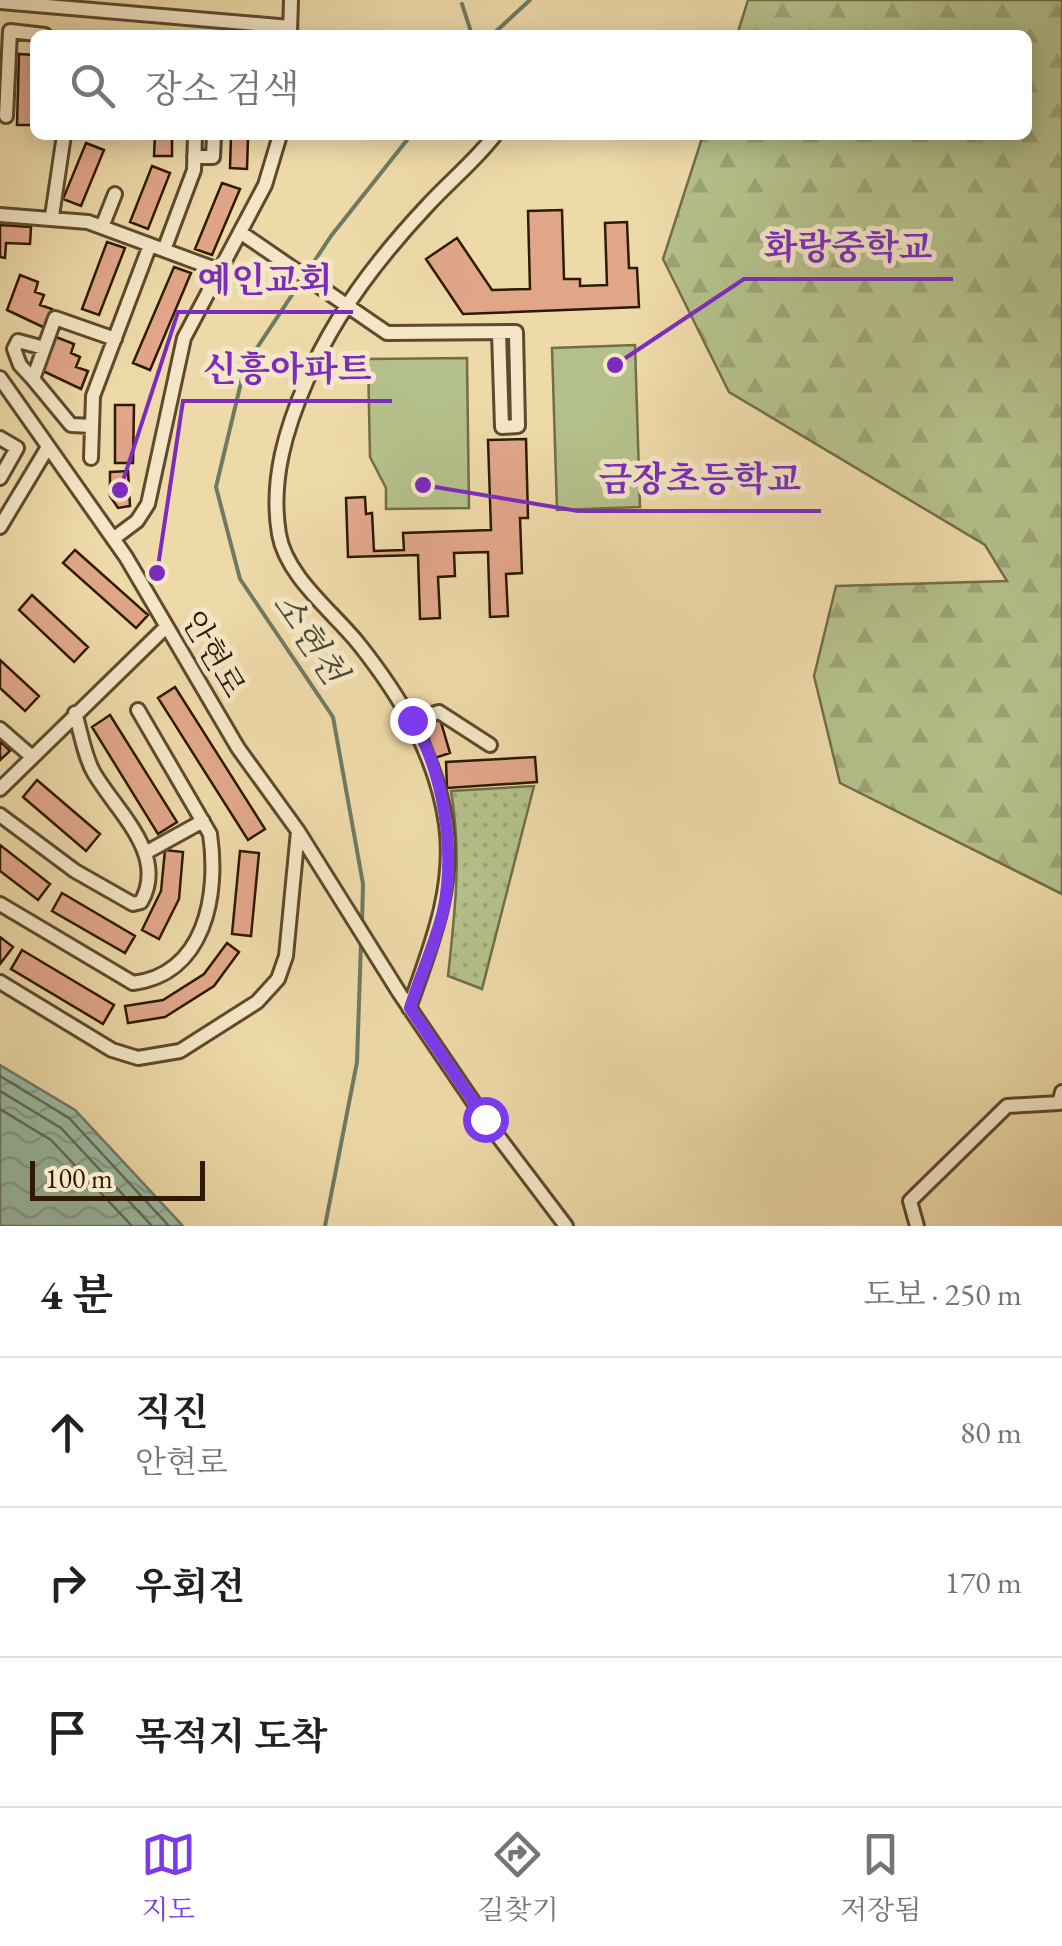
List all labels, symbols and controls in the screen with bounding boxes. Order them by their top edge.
search box [30,30,1032,140]
icon: search [65,58,120,113]
text: 장소 검색 [145,64,299,113]
callout: 화랑중학교 [744,214,953,279]
text: 화랑중학교 [763,224,933,269]
callout: 예인교회 [178,247,353,312]
text: 예인교회 [197,257,333,302]
callout: 신흥아파트 [183,336,392,401]
text: 신흥아파트 [202,346,372,391]
callout: 금장초등학교 [578,446,821,511]
text: 금장초등학교 [599,456,802,501]
water label: 소현천 [263,583,359,694]
street label: 안현로 [173,603,255,705]
route end [390,698,436,744]
route start [463,1097,509,1143]
scale bar [30,1156,205,1200]
text: 100 m [45,1160,113,1196]
text: 4 분 [40,1267,113,1322]
text: 도보 · 250 m [864,1273,1022,1315]
text: 직진 [135,1387,208,1436]
icon: ahead [40,1405,95,1460]
text: 80 m [960,1411,1022,1453]
text: 안현로 [135,1441,228,1483]
icon: right [40,1555,95,1610]
text: 우회전 [135,1561,245,1610]
text: 170 m [945,1561,1022,1603]
icon: arrive [40,1705,95,1760]
text: 목적지 도착 [135,1711,328,1760]
tab: 지도 [141,1827,196,1927]
tab: 길찾기 [477,1827,559,1927]
tab: 저장됨 [840,1827,921,1927]

